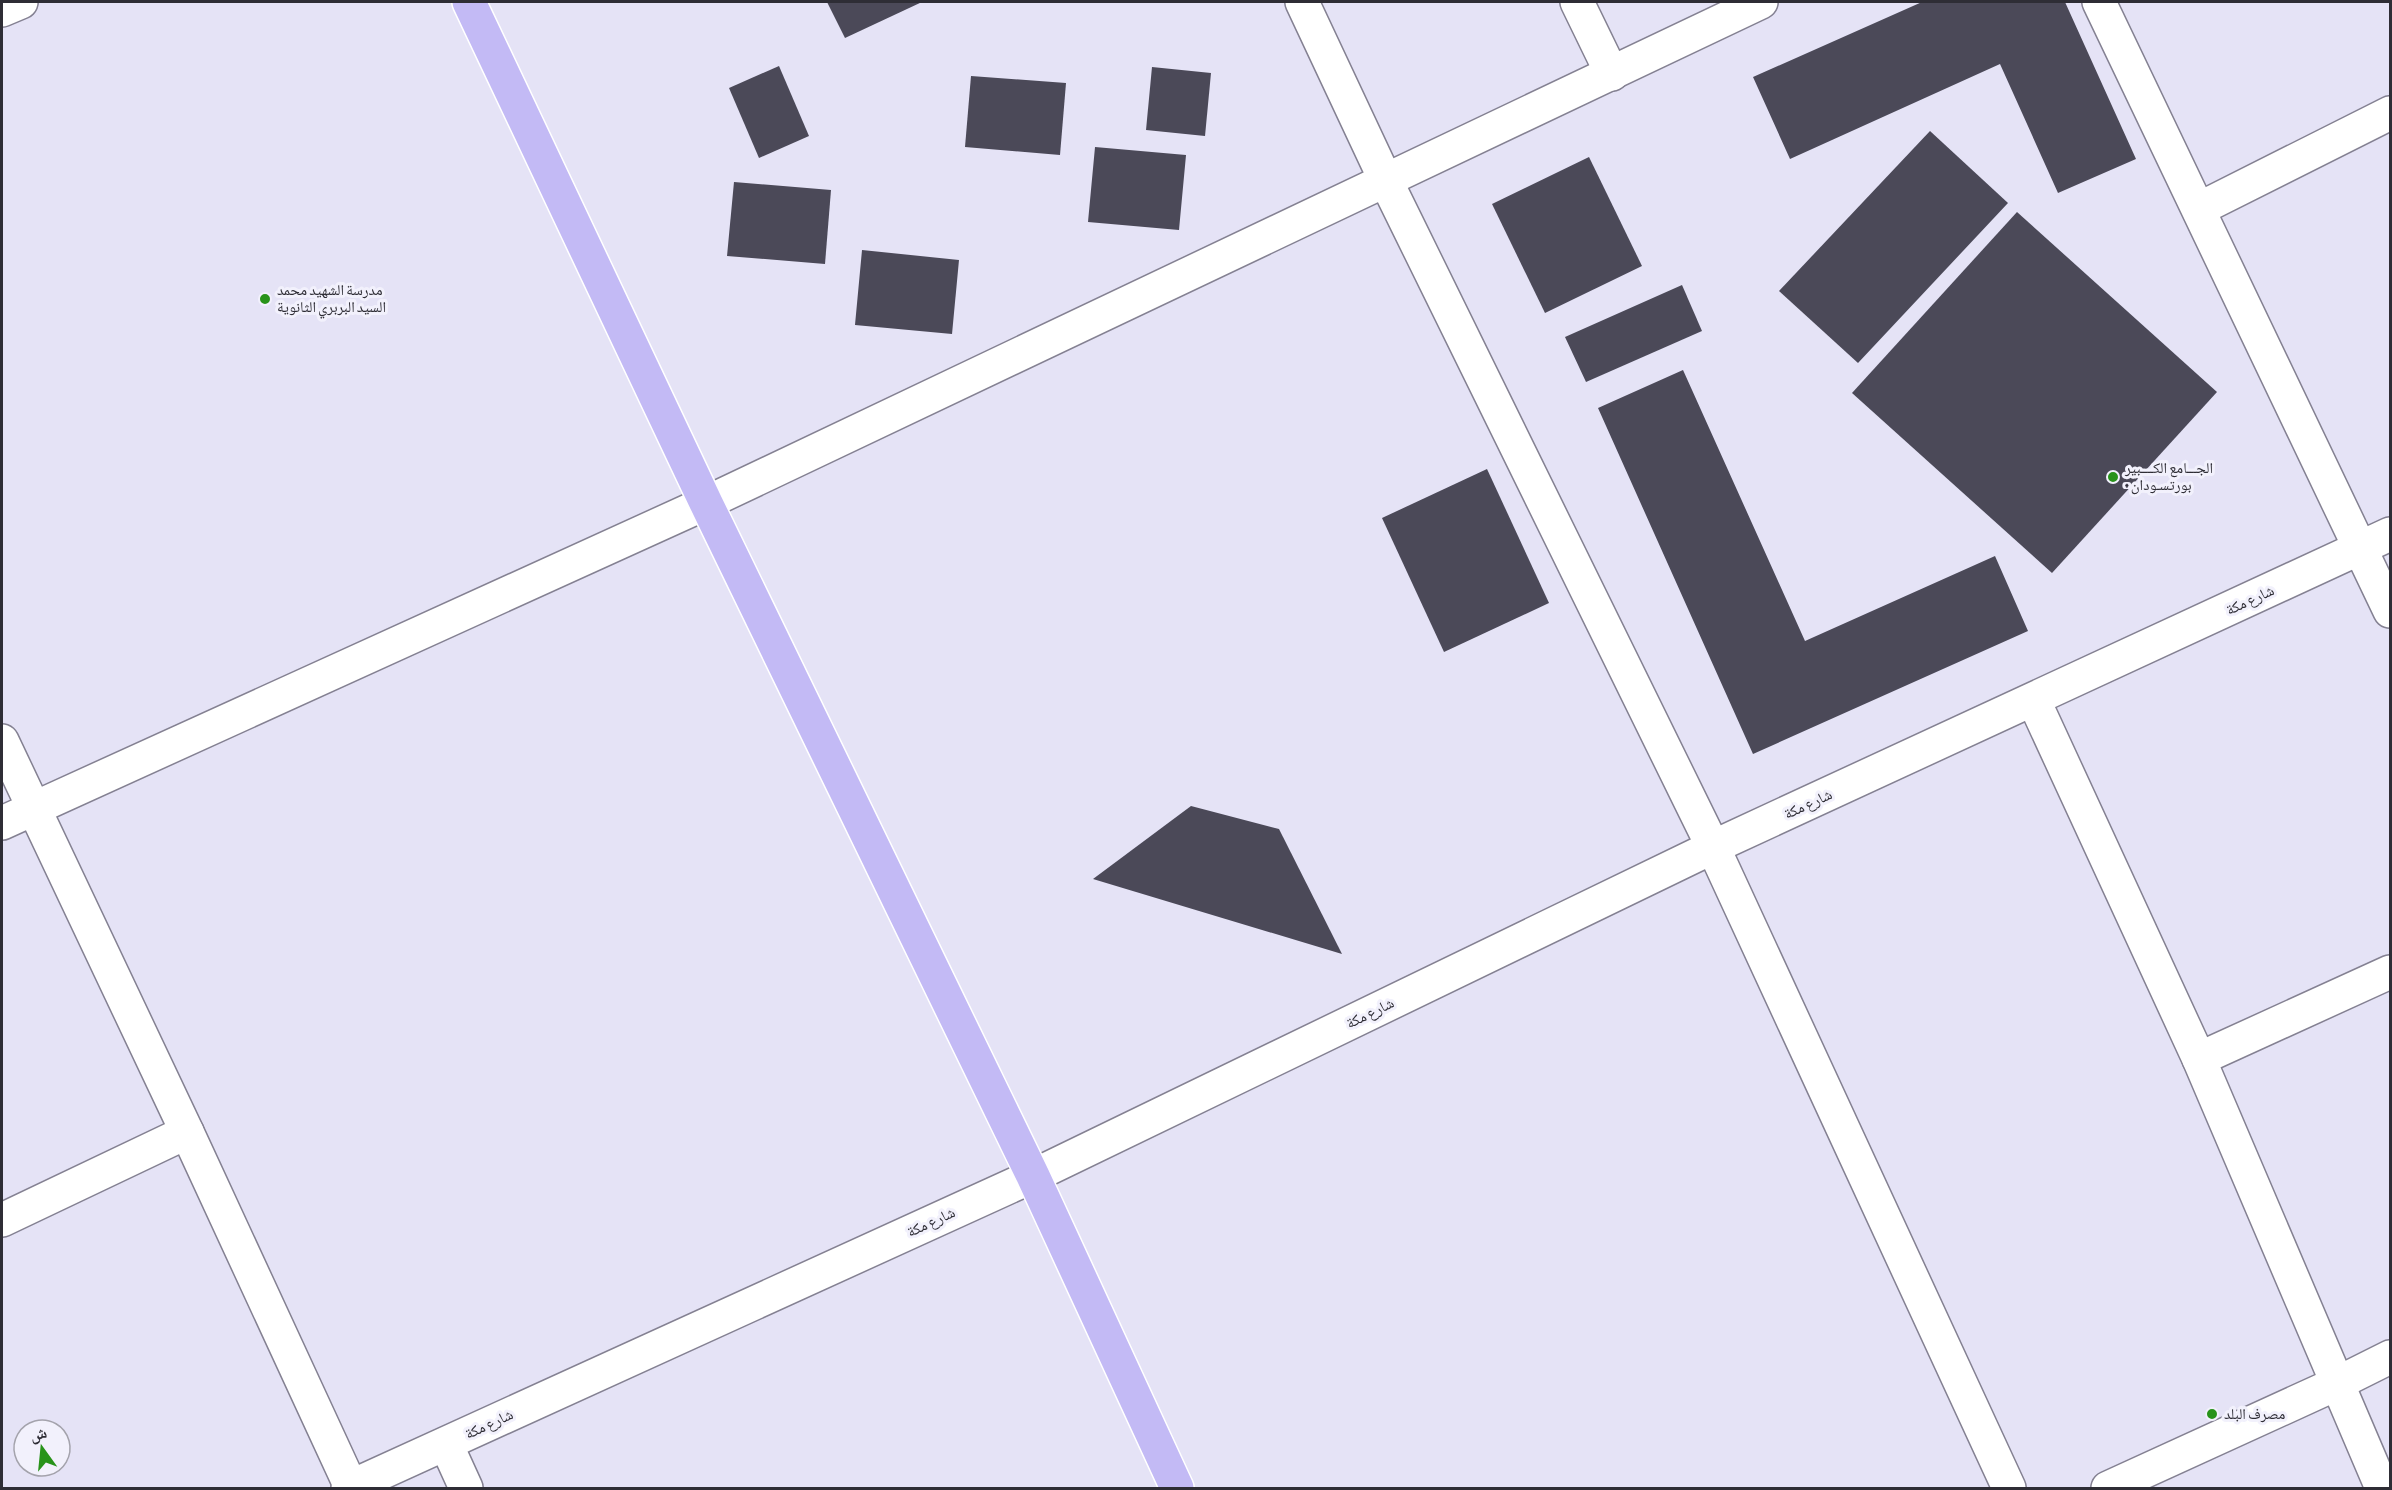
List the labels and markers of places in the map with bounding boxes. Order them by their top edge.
place label: مدرسة الشهيد محمد السيد البربري الثانوية [277,281,386,319]
marker: مدرسة الشهيد محمد السيد البربري الثانوية [258,292,272,306]
place label: الجـــامع الكــــبير - بورتسـودان [2124,459,2213,495]
marker: الجـــامع الكــــبير - بورتسـودان [2106,470,2120,484]
place label: مصرف البلد [2224,1405,2285,1423]
marker: مصرف البلد [2205,1407,2219,1421]

